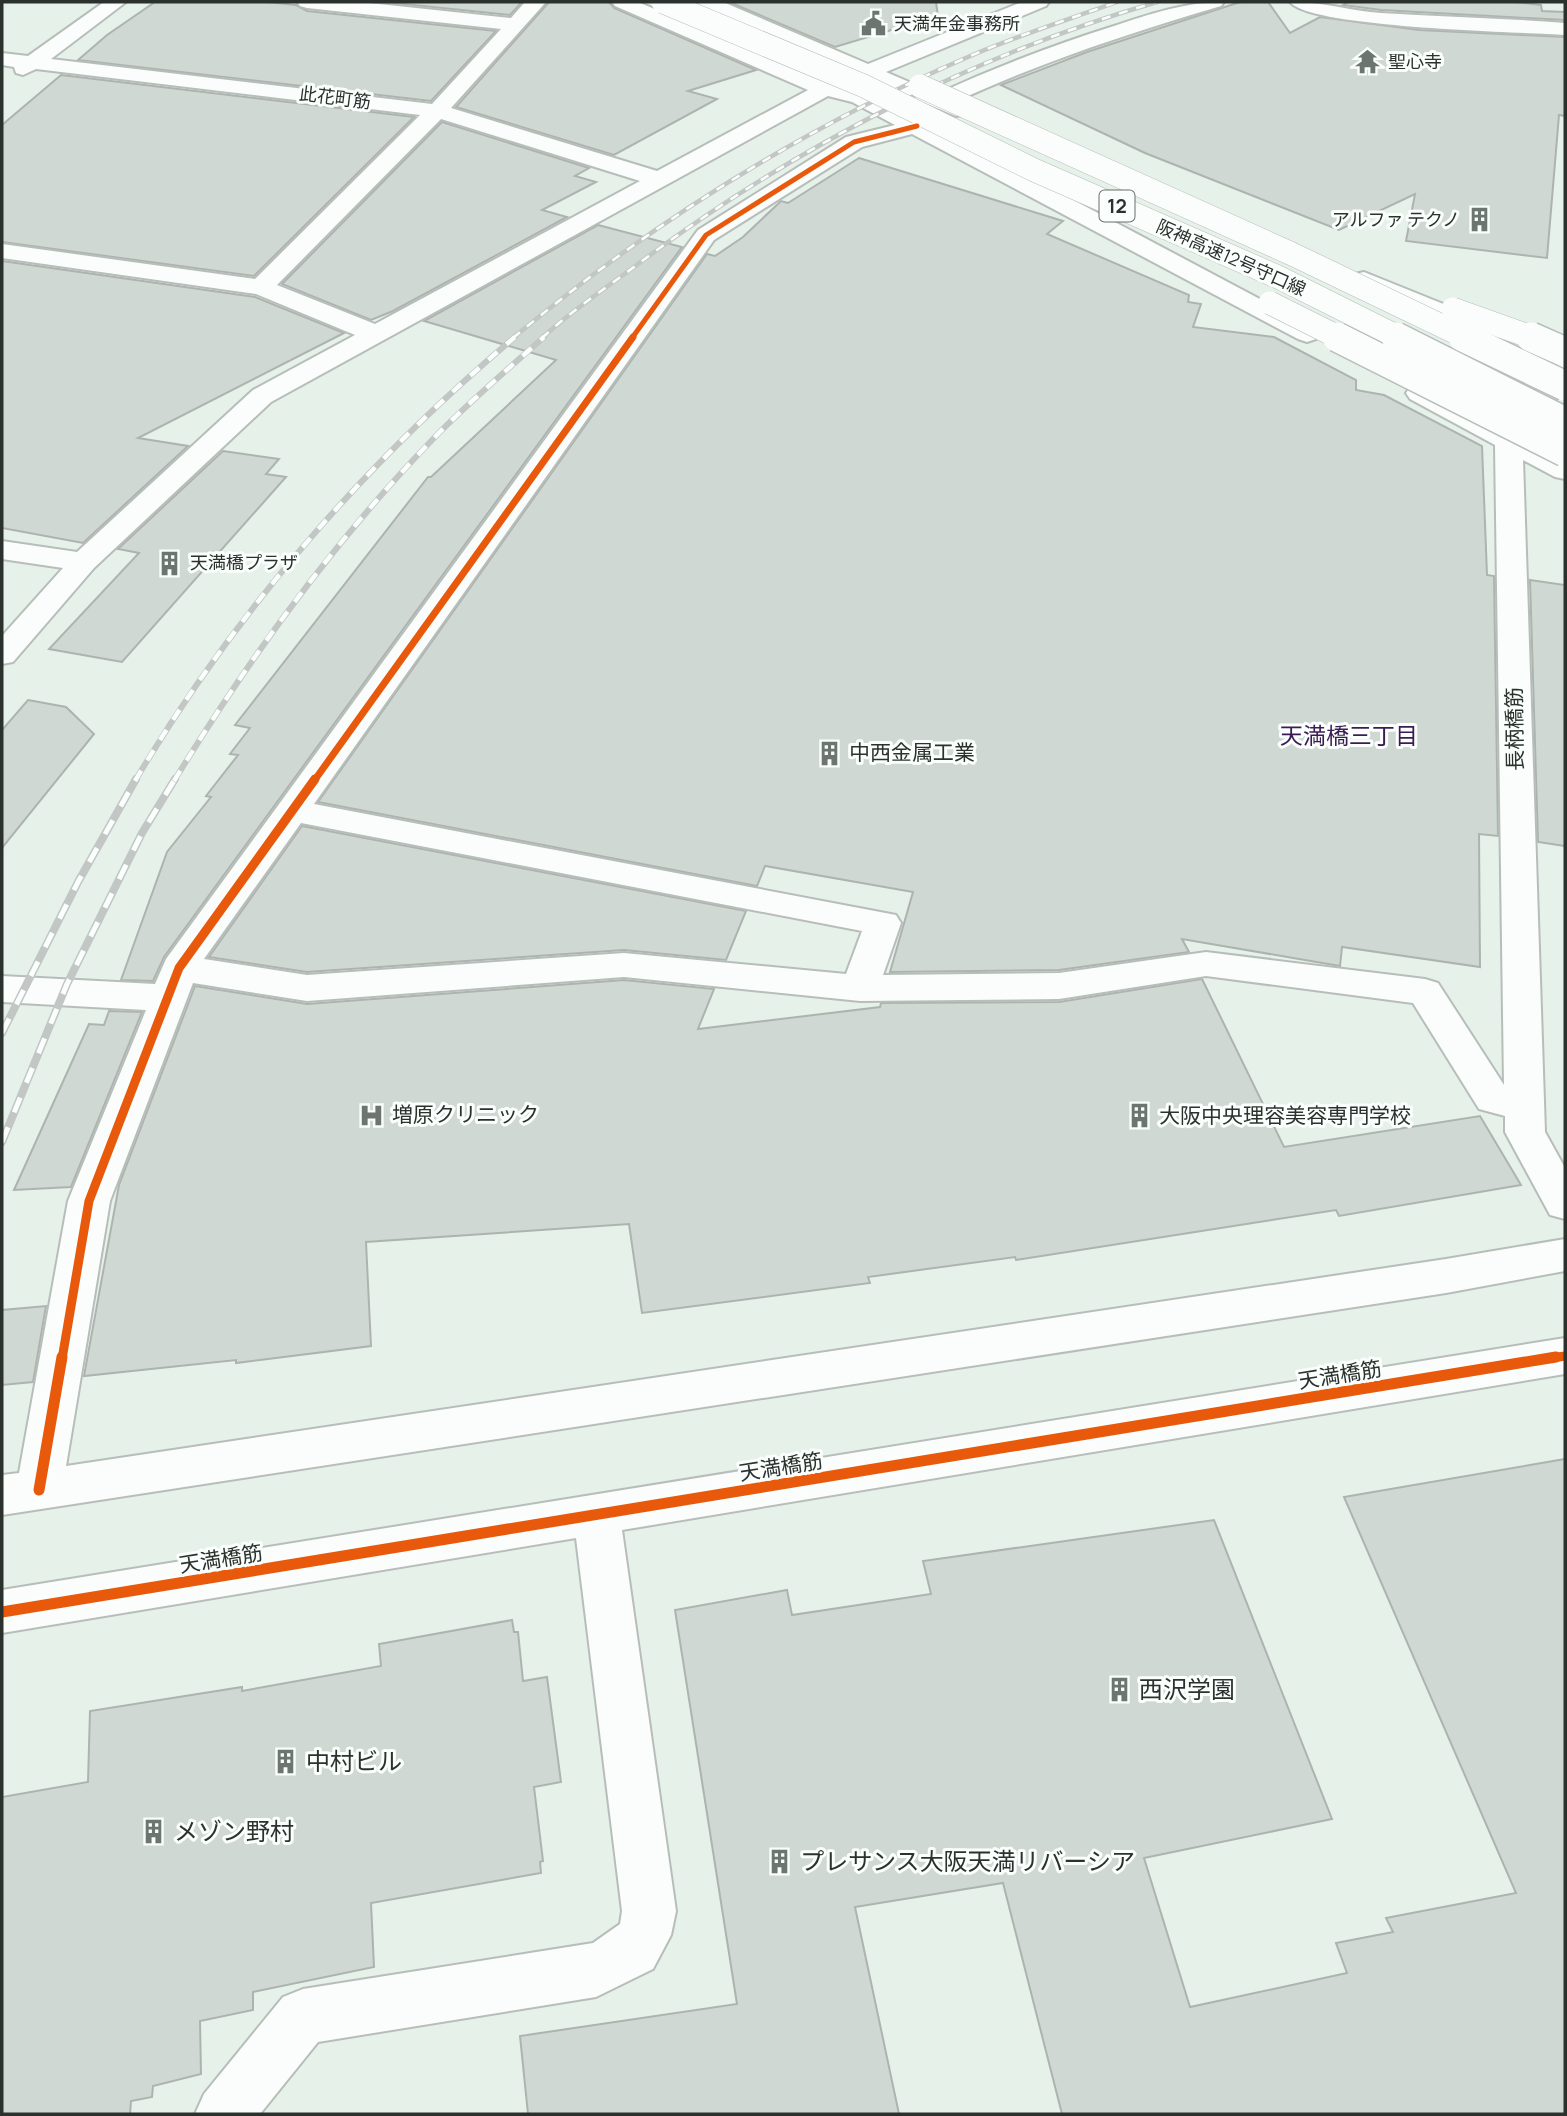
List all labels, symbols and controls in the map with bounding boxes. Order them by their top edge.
public building icon: 天満年金事務所 [860,10,888,38]
place label: 天満年金事務所 [894,11,1020,35]
temple icon: 聖心寺 [1354,48,1382,76]
place label: 聖心寺 [1388,49,1442,73]
street label: 此花町筋 [298,81,372,113]
road number: 12 [1100,190,1134,222]
building icon: アルファ テクノ [1466,206,1494,234]
place label: アルファ テクノ [1332,207,1460,231]
street label: 阪神高速12号守口線 [1153,213,1310,301]
building icon: 天満橋プラザ [156,549,184,577]
place label: 天満橋プラザ [190,550,298,574]
street label: 長柄橋筋 [1499,687,1529,771]
district label: 天満橋三丁目 [1280,719,1418,751]
place label: 中西金属工業 [849,738,975,766]
building icon: 中西金属工業 [815,739,843,767]
place label: 増原クリニック [392,1100,539,1128]
hospital icon: 増原クリニック [358,1101,386,1129]
place label: 大阪中央理容美容専門学校 [1159,1101,1411,1129]
building icon: 大阪中央理容美容専門学校 [1125,1102,1153,1130]
street label: 天満橋筋 [1296,1354,1384,1394]
street label: 天満橋筋 [737,1446,825,1486]
street label: 天満橋筋 [177,1538,265,1578]
place label: 西沢学園 [1139,1672,1235,1705]
building icon: 西沢学園 [1105,1676,1133,1704]
place label: 中村ビル [306,1744,402,1777]
building icon: 中村ビル [272,1748,300,1776]
place label: メゾン野村 [174,1814,294,1847]
building icon: メゾン野村 [140,1818,168,1846]
place label: プレサンス大阪天満リバーシア [800,1844,1135,1877]
building icon: プレサンス大阪天満リバーシア [766,1848,794,1876]

